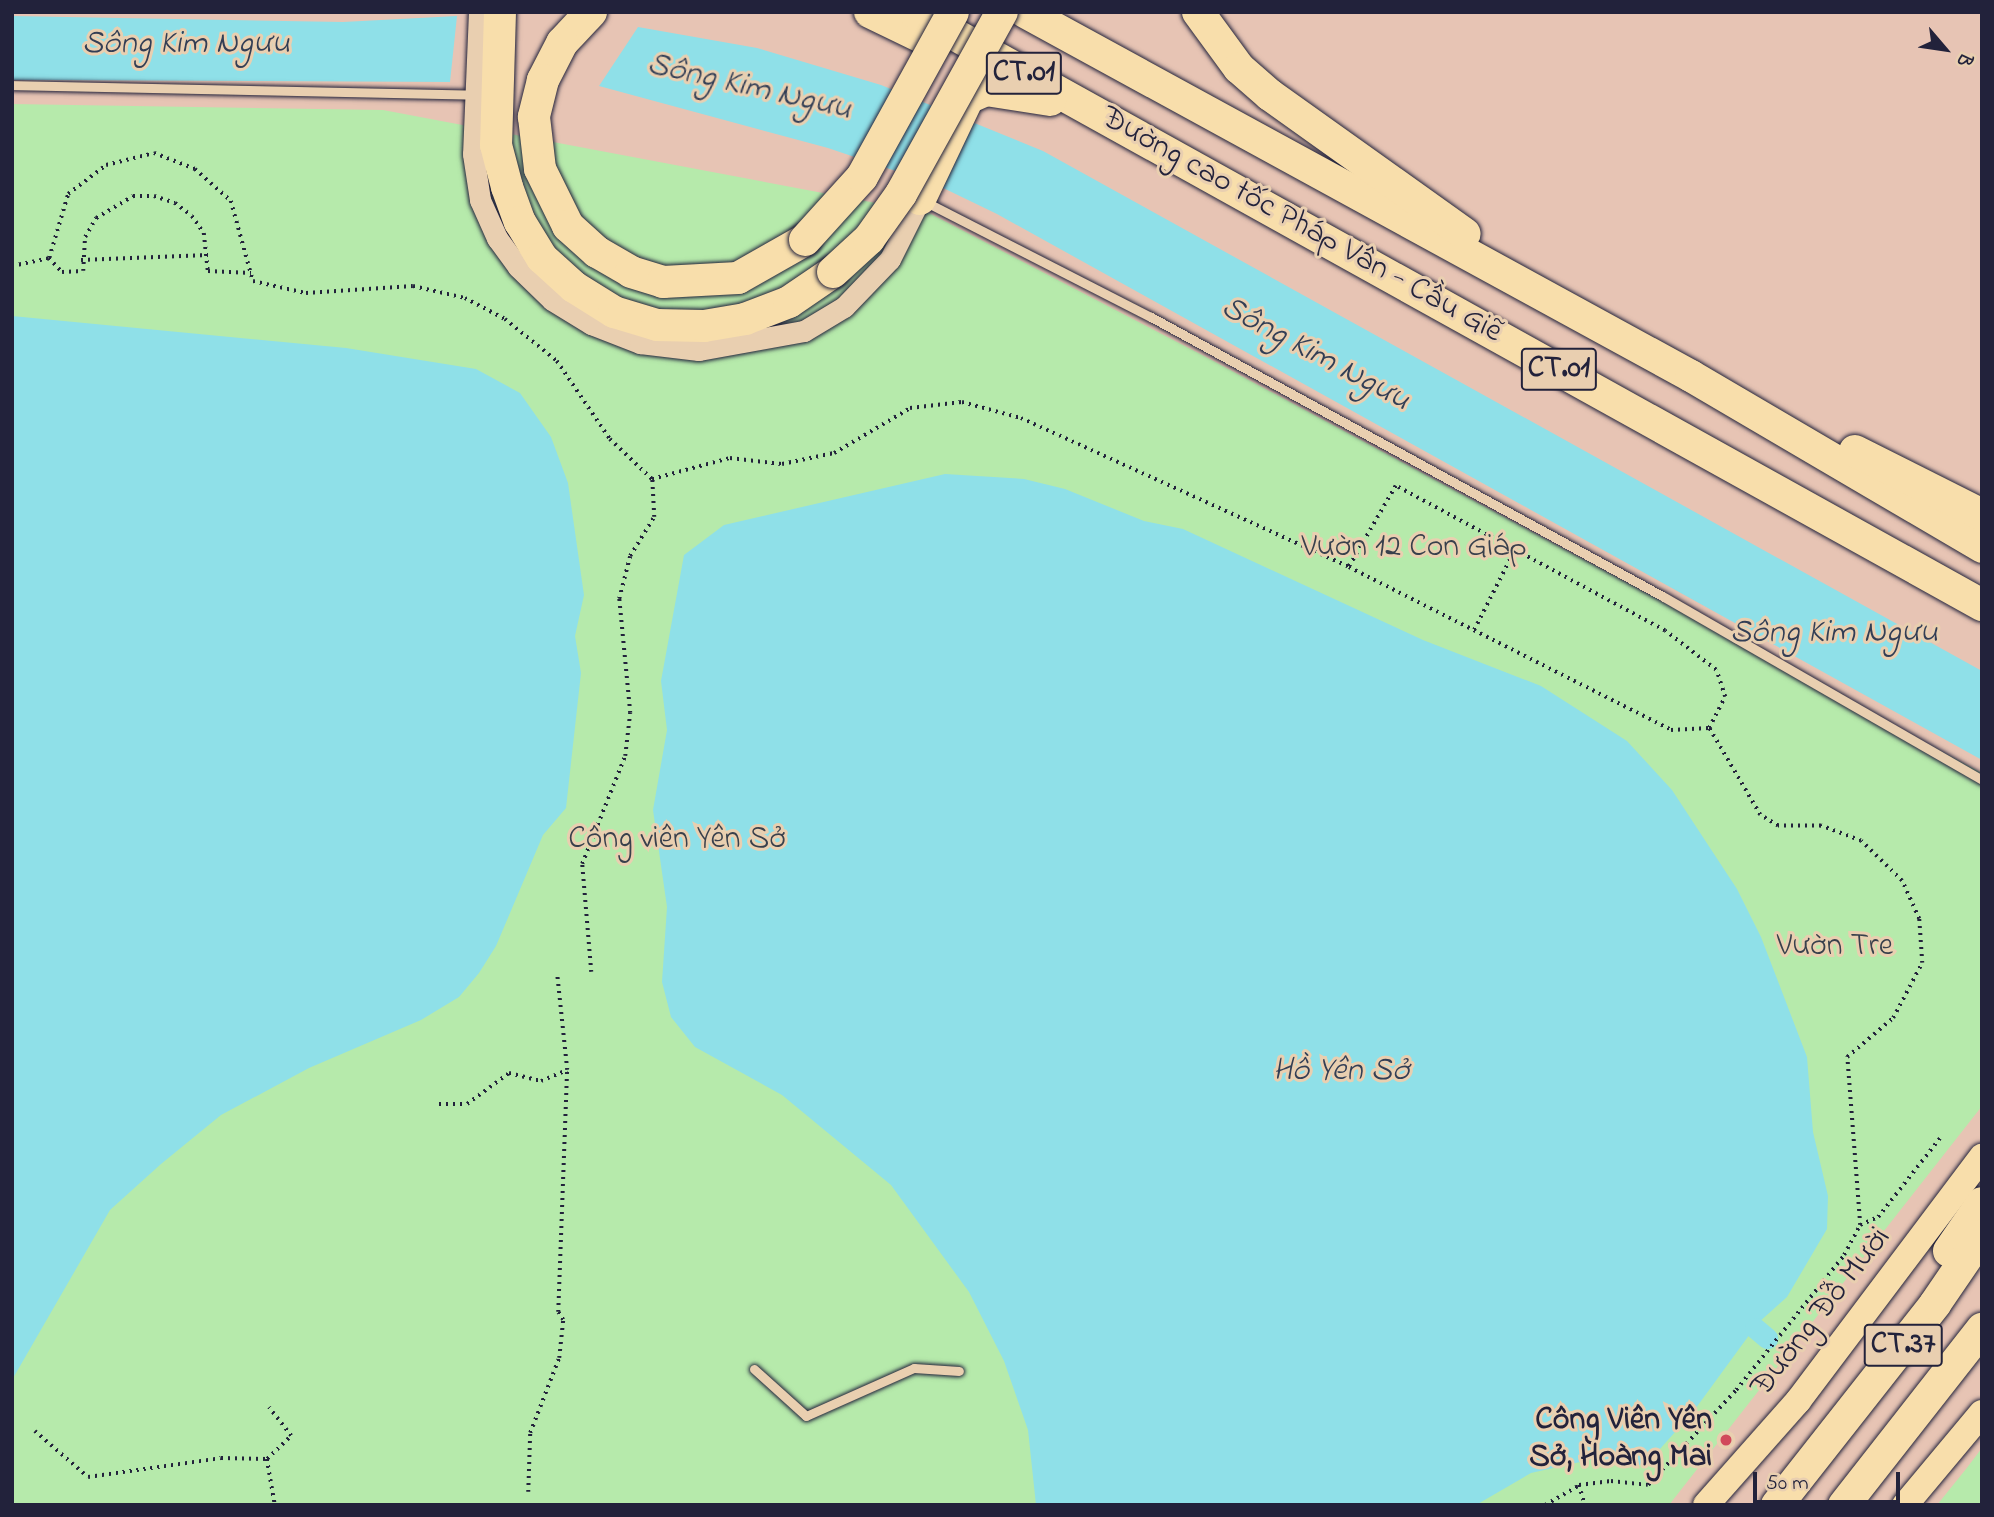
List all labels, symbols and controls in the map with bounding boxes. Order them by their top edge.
north arrow [1910,14,1980,84]
water label: Sông Kim Ngưu [82,25,290,65]
water label: Sông Kim Ngưu [643,45,855,131]
road number: CT.01 [986,46,1062,100]
text: B [1949,47,1979,72]
street label: Đường cao tốc Pháp Vân - Cầu Giẽ [1094,99,1508,353]
water label: Sông Kim Ngưu [1214,289,1416,421]
road number: CT.01 [1520,342,1598,396]
park label: Vườn 12 Con Giáp [1301,529,1527,567]
water label: Sông Kim Ngưu [1730,614,1938,654]
park label: Công viên Yên Sở [568,821,786,859]
park label: Vườn Tre [1777,928,1893,966]
water label: Hồ Yên Sở [1273,1052,1409,1092]
street label: Đường Đỗ Mười [1744,1221,1900,1405]
road number: CT.37 [1863,1318,1943,1372]
place label: Công Viên Yên Sở, Hoàng Mai [1529,1403,1712,1478]
marker: Công Viên Yên Sở, Hoàng Mai [1718,1432,1734,1448]
scale bar [1756,1458,1903,1502]
text: 50 m [1766,1469,1809,1499]

